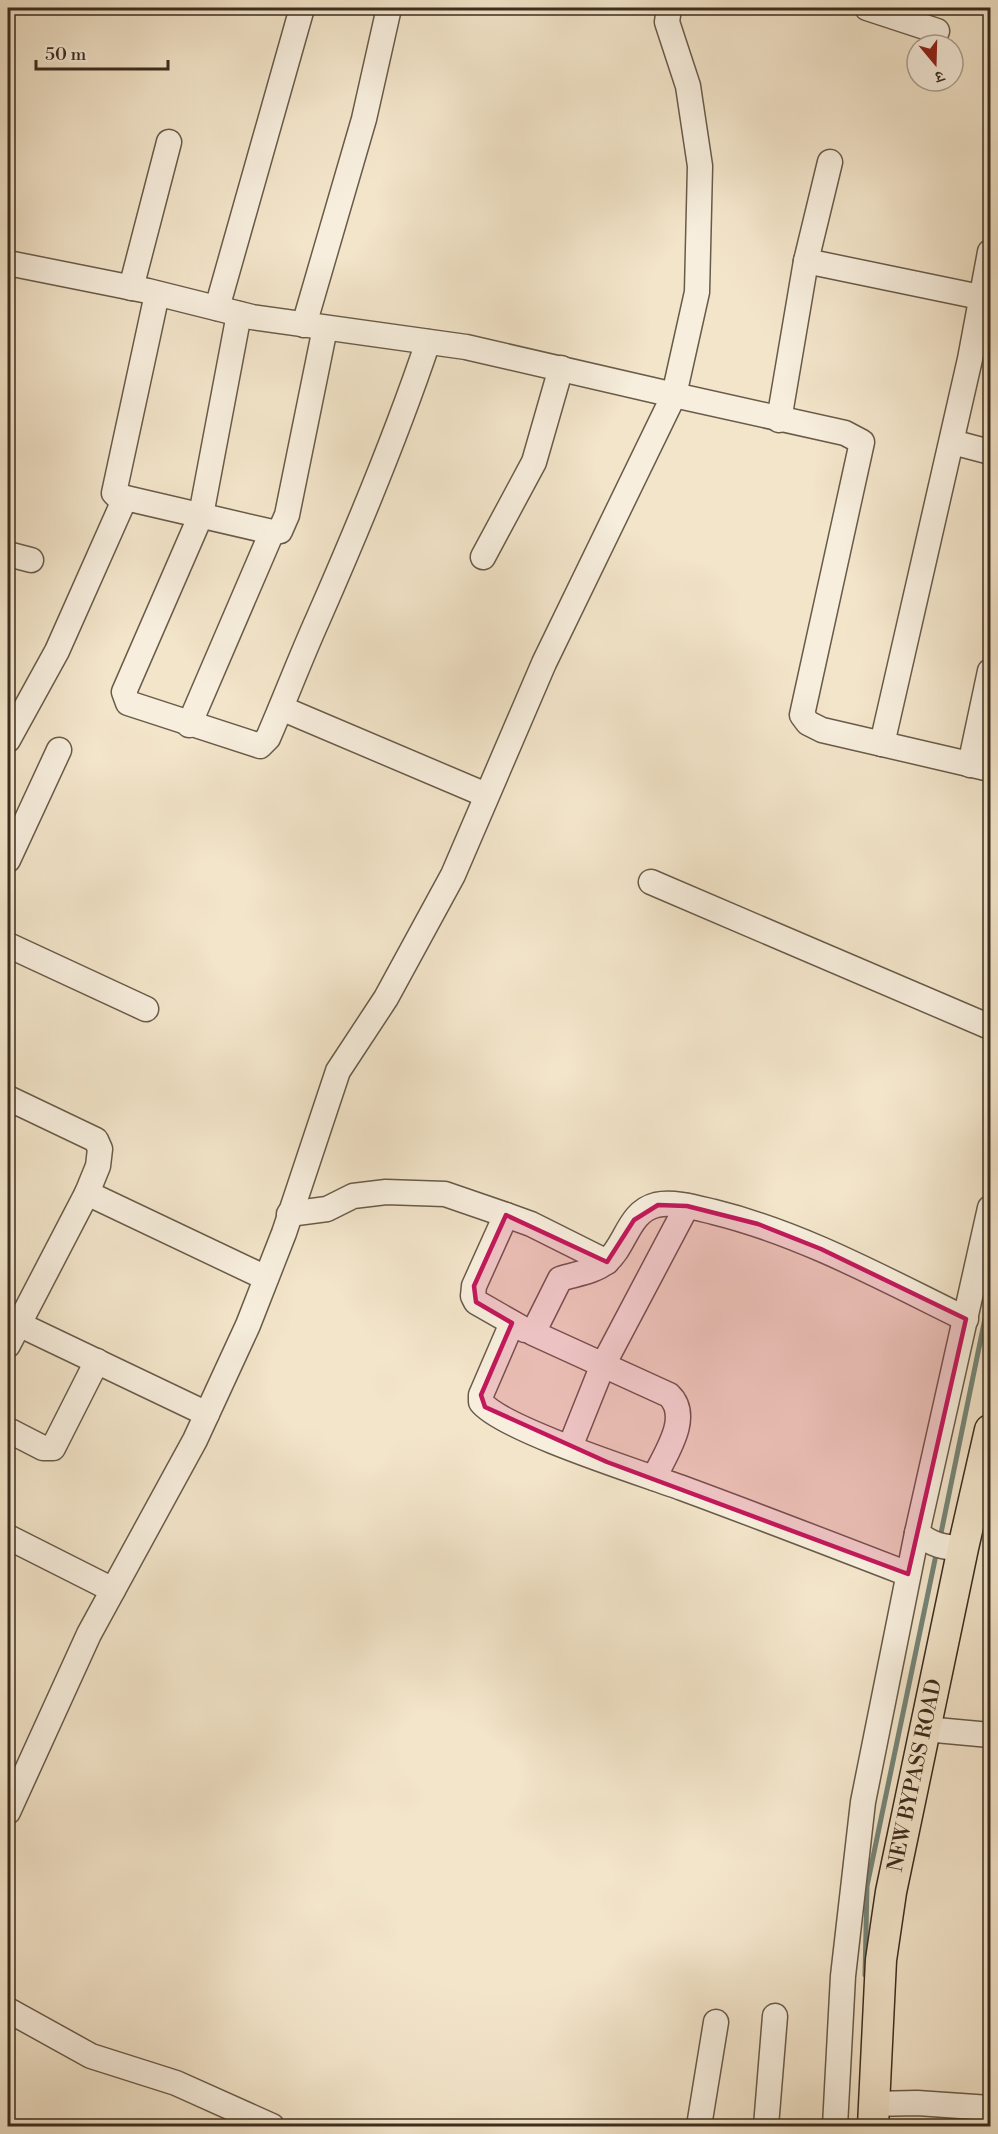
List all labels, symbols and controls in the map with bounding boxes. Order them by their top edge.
scale bar [36,33,168,71]
north arrow [905,33,965,93]
text: 50 m [45,43,87,66]
text: उ [931,65,948,88]
street label: NEW BYPASS ROAD [883,1677,948,1874]

